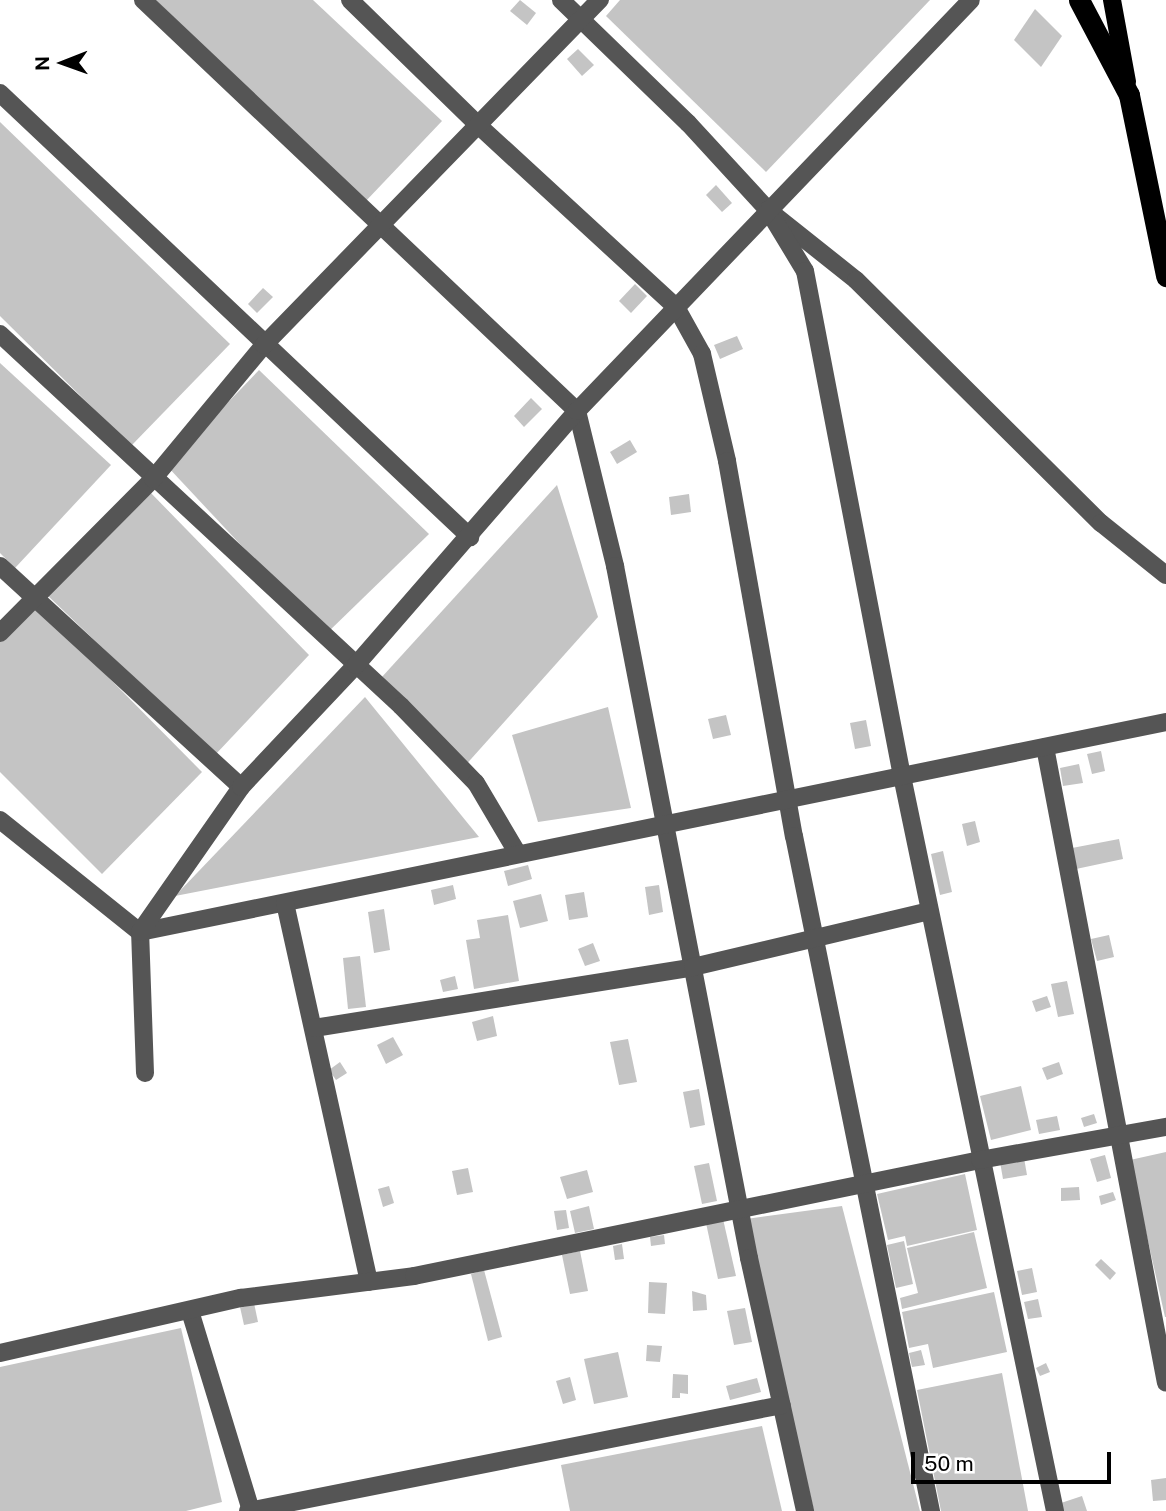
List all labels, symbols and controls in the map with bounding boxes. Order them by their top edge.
north arrow [28,28,98,98]
text: N [31,56,53,71]
scale bar [914,1438,1114,1482]
text: 50 m [924,1451,974,1476]

